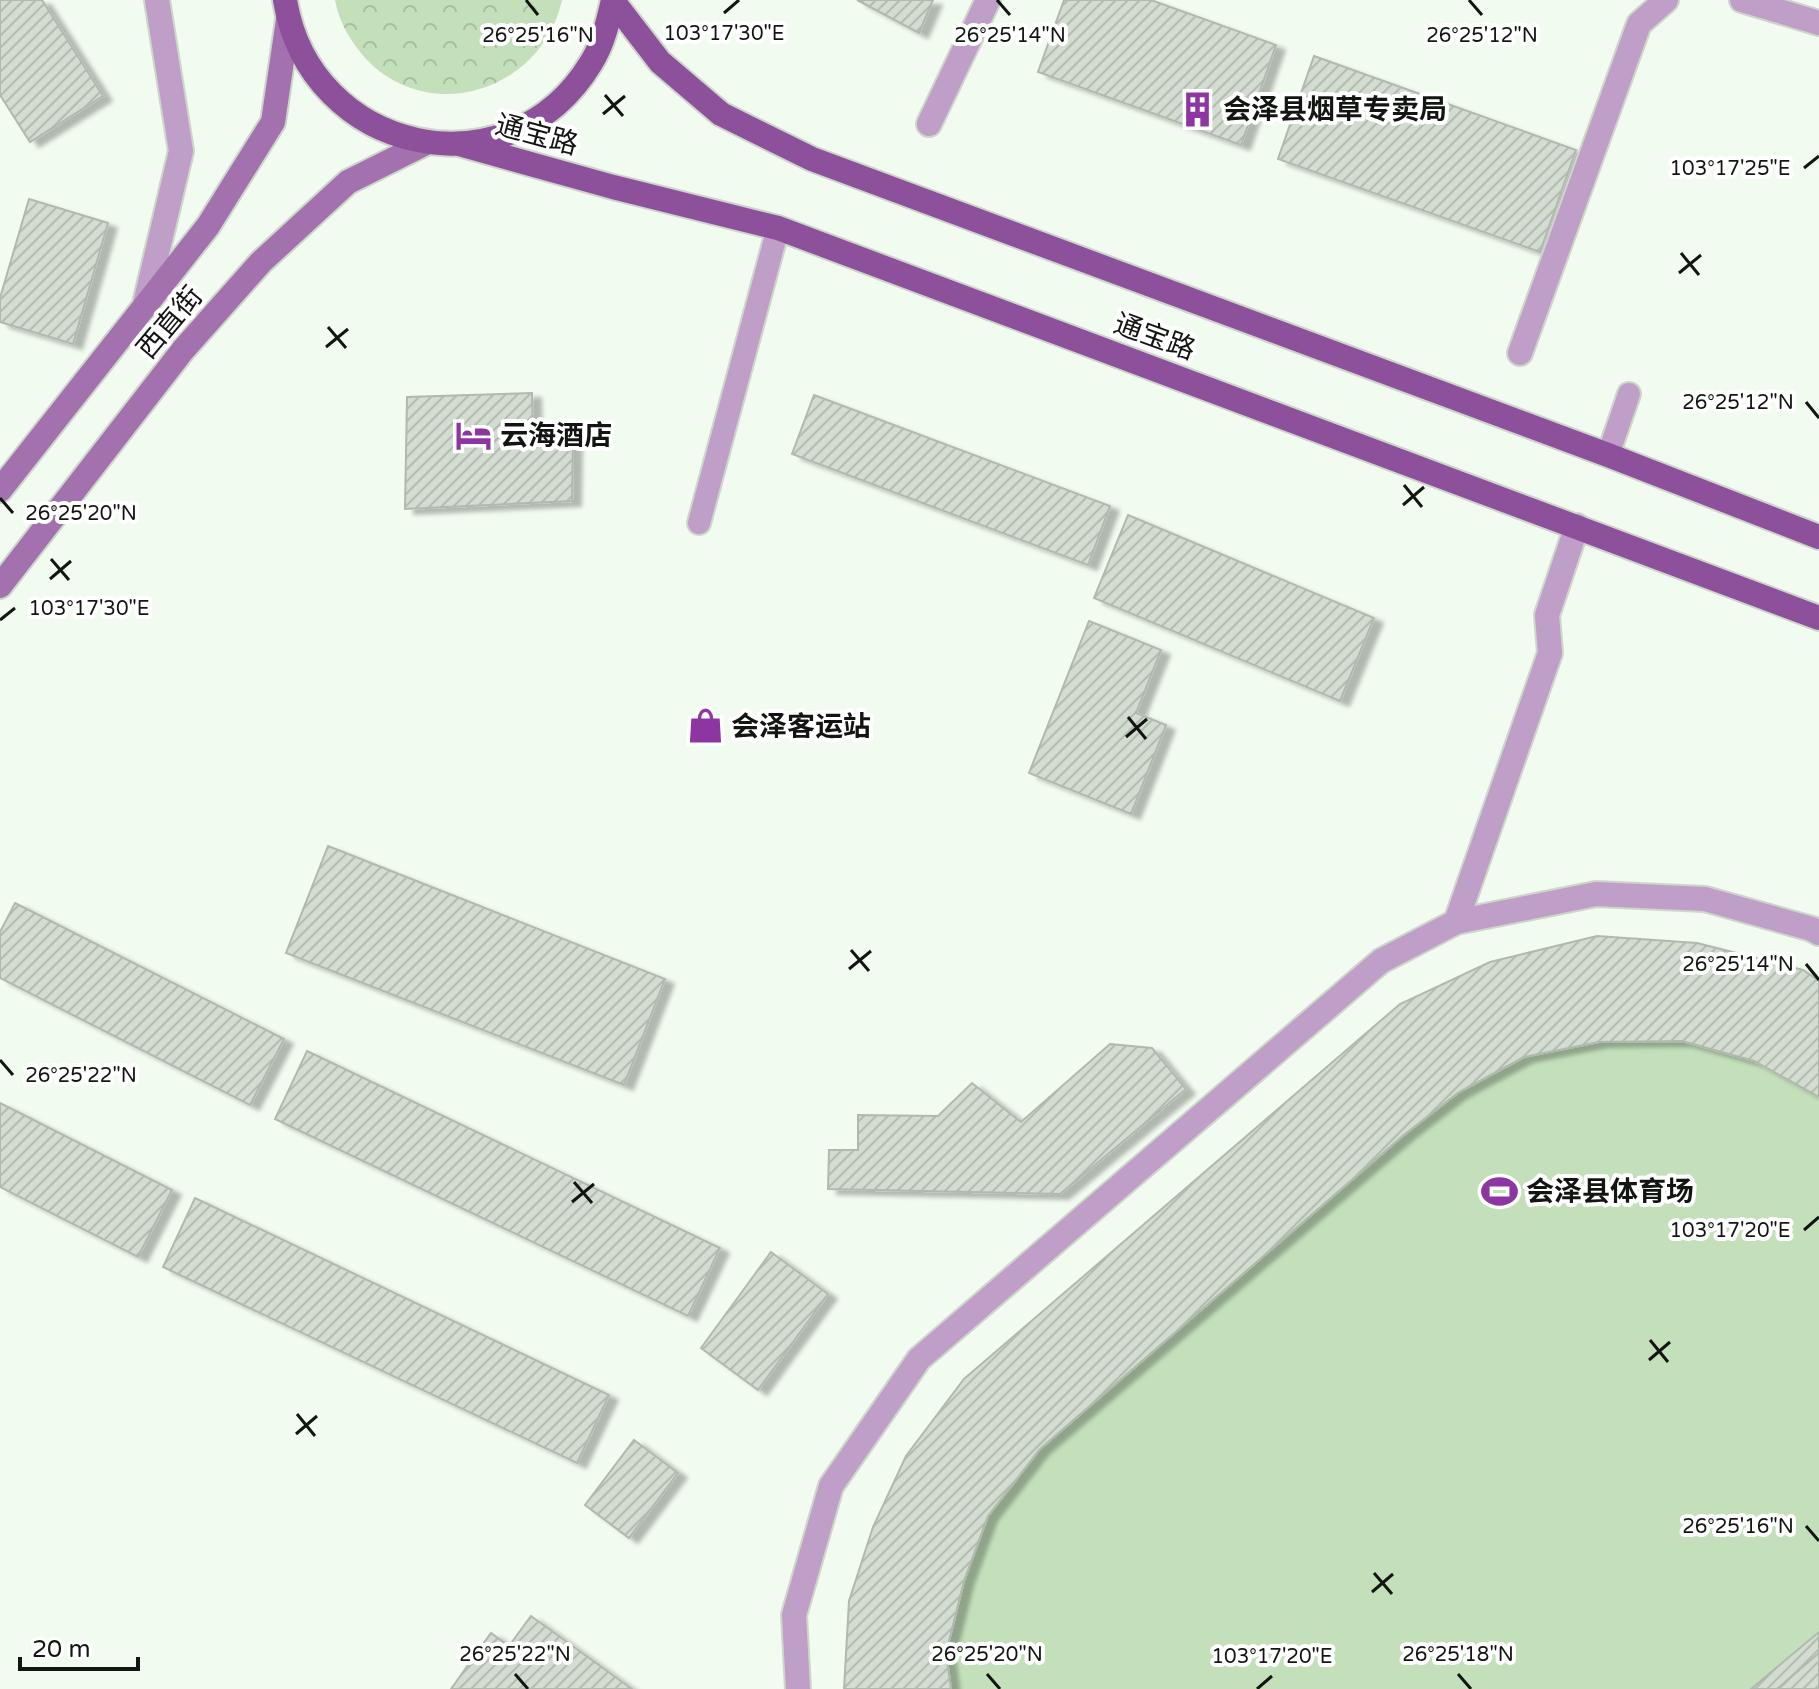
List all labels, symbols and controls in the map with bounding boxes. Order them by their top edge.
text: 103°17'30"E [664,22,784,46]
text: 26°25'16"N [482,24,594,48]
text: 26°25'14"N [954,24,1066,48]
text: 26°25'12"N [1426,24,1538,48]
building icon: 会泽县烟草专卖局 [1178,90,1216,128]
place label: 会泽县烟草专卖局 [1223,93,1447,127]
street label: 通宝路 [492,108,582,162]
text: 103°17'25"E [1670,157,1790,181]
street label: 西直街 [130,280,210,366]
street label: 通宝路 [1109,307,1200,367]
text: 26°25'12"N [1682,391,1794,415]
hotel icon: 云海酒店 [455,416,493,454]
place label: 云海酒店 [500,419,612,453]
text: 26°25'20"N [25,502,137,526]
text: 103°17'30"E [29,597,149,621]
shop icon: 会泽客运站 [686,707,724,745]
place label: 会泽客运站 [731,710,871,744]
text: 26°25'14"N [1682,953,1794,977]
text: 26°25'22"N [25,1064,137,1088]
sports icon: 会泽县体育场 [1481,1172,1519,1210]
place label: 会泽县体育场 [1526,1175,1694,1209]
text: 103°17'20"E [1670,1219,1790,1243]
text: 26°25'16"N [1682,1515,1794,1539]
scale bar [20,1621,138,1671]
text: 20 m [32,1635,90,1664]
text: 26°25'22"N [459,1643,571,1667]
text: 26°25'20"N [931,1643,1043,1667]
text: 26°25'18"N [1402,1643,1514,1667]
text: 103°17'20"E [1212,1645,1332,1669]

